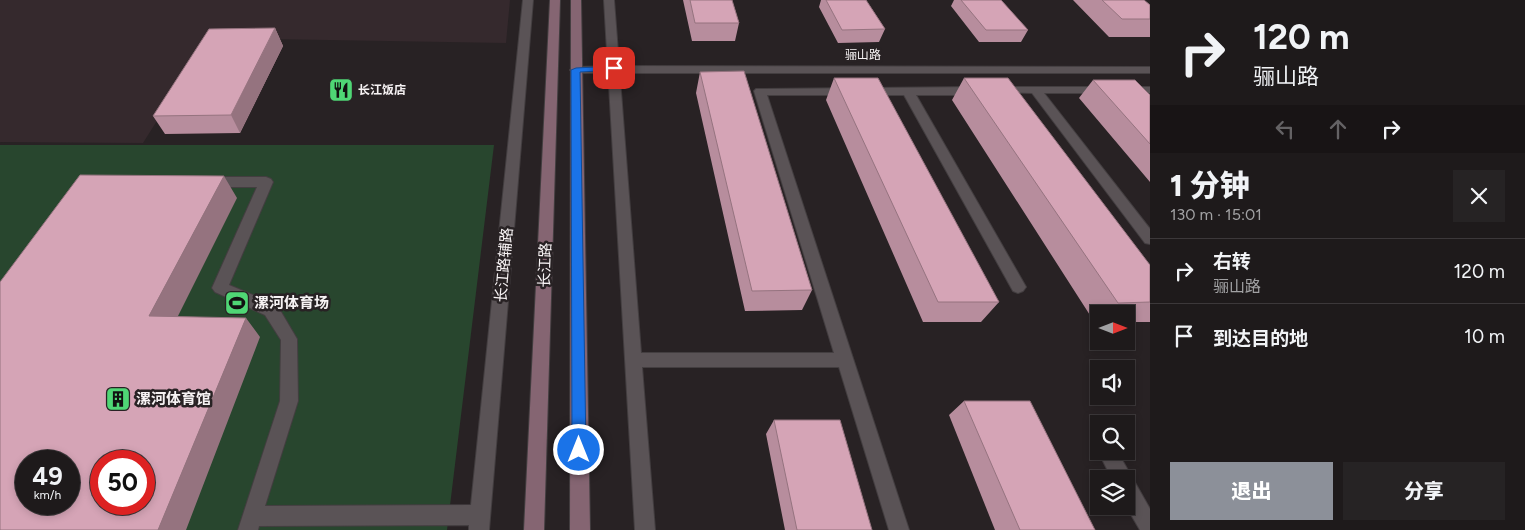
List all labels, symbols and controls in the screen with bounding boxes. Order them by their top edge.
text: 120 m [1253,16,1350,58]
icon: right [1170,20,1235,85]
pin [593,47,635,89]
street label: 骊山路 [845,48,881,62]
icon: arrive [600,54,628,82]
text: 骊山路 [1253,63,1319,90]
restaurant icon: 长江饭店 [328,77,354,103]
place label: 长江饭店 [358,83,406,97]
icon: left [1271,115,1299,143]
icon: ahead [1324,115,1352,143]
icon: right [1377,115,1405,143]
text: 1 分钟 [1170,167,1250,204]
button: close [1453,170,1505,222]
text: 130 m · 15:01 [1170,205,1262,224]
street label: 长江路辅路 [492,227,516,303]
street label: 长江路 [535,242,555,288]
text: 右转 [1213,250,1251,273]
icon: right [1170,257,1198,285]
text: 120 m [1453,260,1505,283]
text: 骊山路 [1213,277,1261,296]
sports icon: 漯河体育场 [224,290,250,316]
place label: 漯河体育场 [254,294,329,312]
north arrow [1090,305,1135,350]
map controls [1090,305,1135,515]
icon: arrive [1170,322,1198,350]
text: 10 m [1464,325,1505,348]
text: 到达目的地 [1213,327,1308,350]
button: sound [1090,360,1135,405]
building icon: 漯河体育馆 [105,386,131,412]
place label: 漯河体育馆 [136,390,211,408]
button: search [1090,415,1135,460]
position arrow [552,423,604,475]
speed limit sign: 50 [90,450,155,515]
text: 49 [32,461,63,491]
button: 退出 [1170,462,1333,520]
button: 分享 [1343,462,1505,520]
button: layers [1090,470,1135,515]
text: km/h [34,488,61,502]

